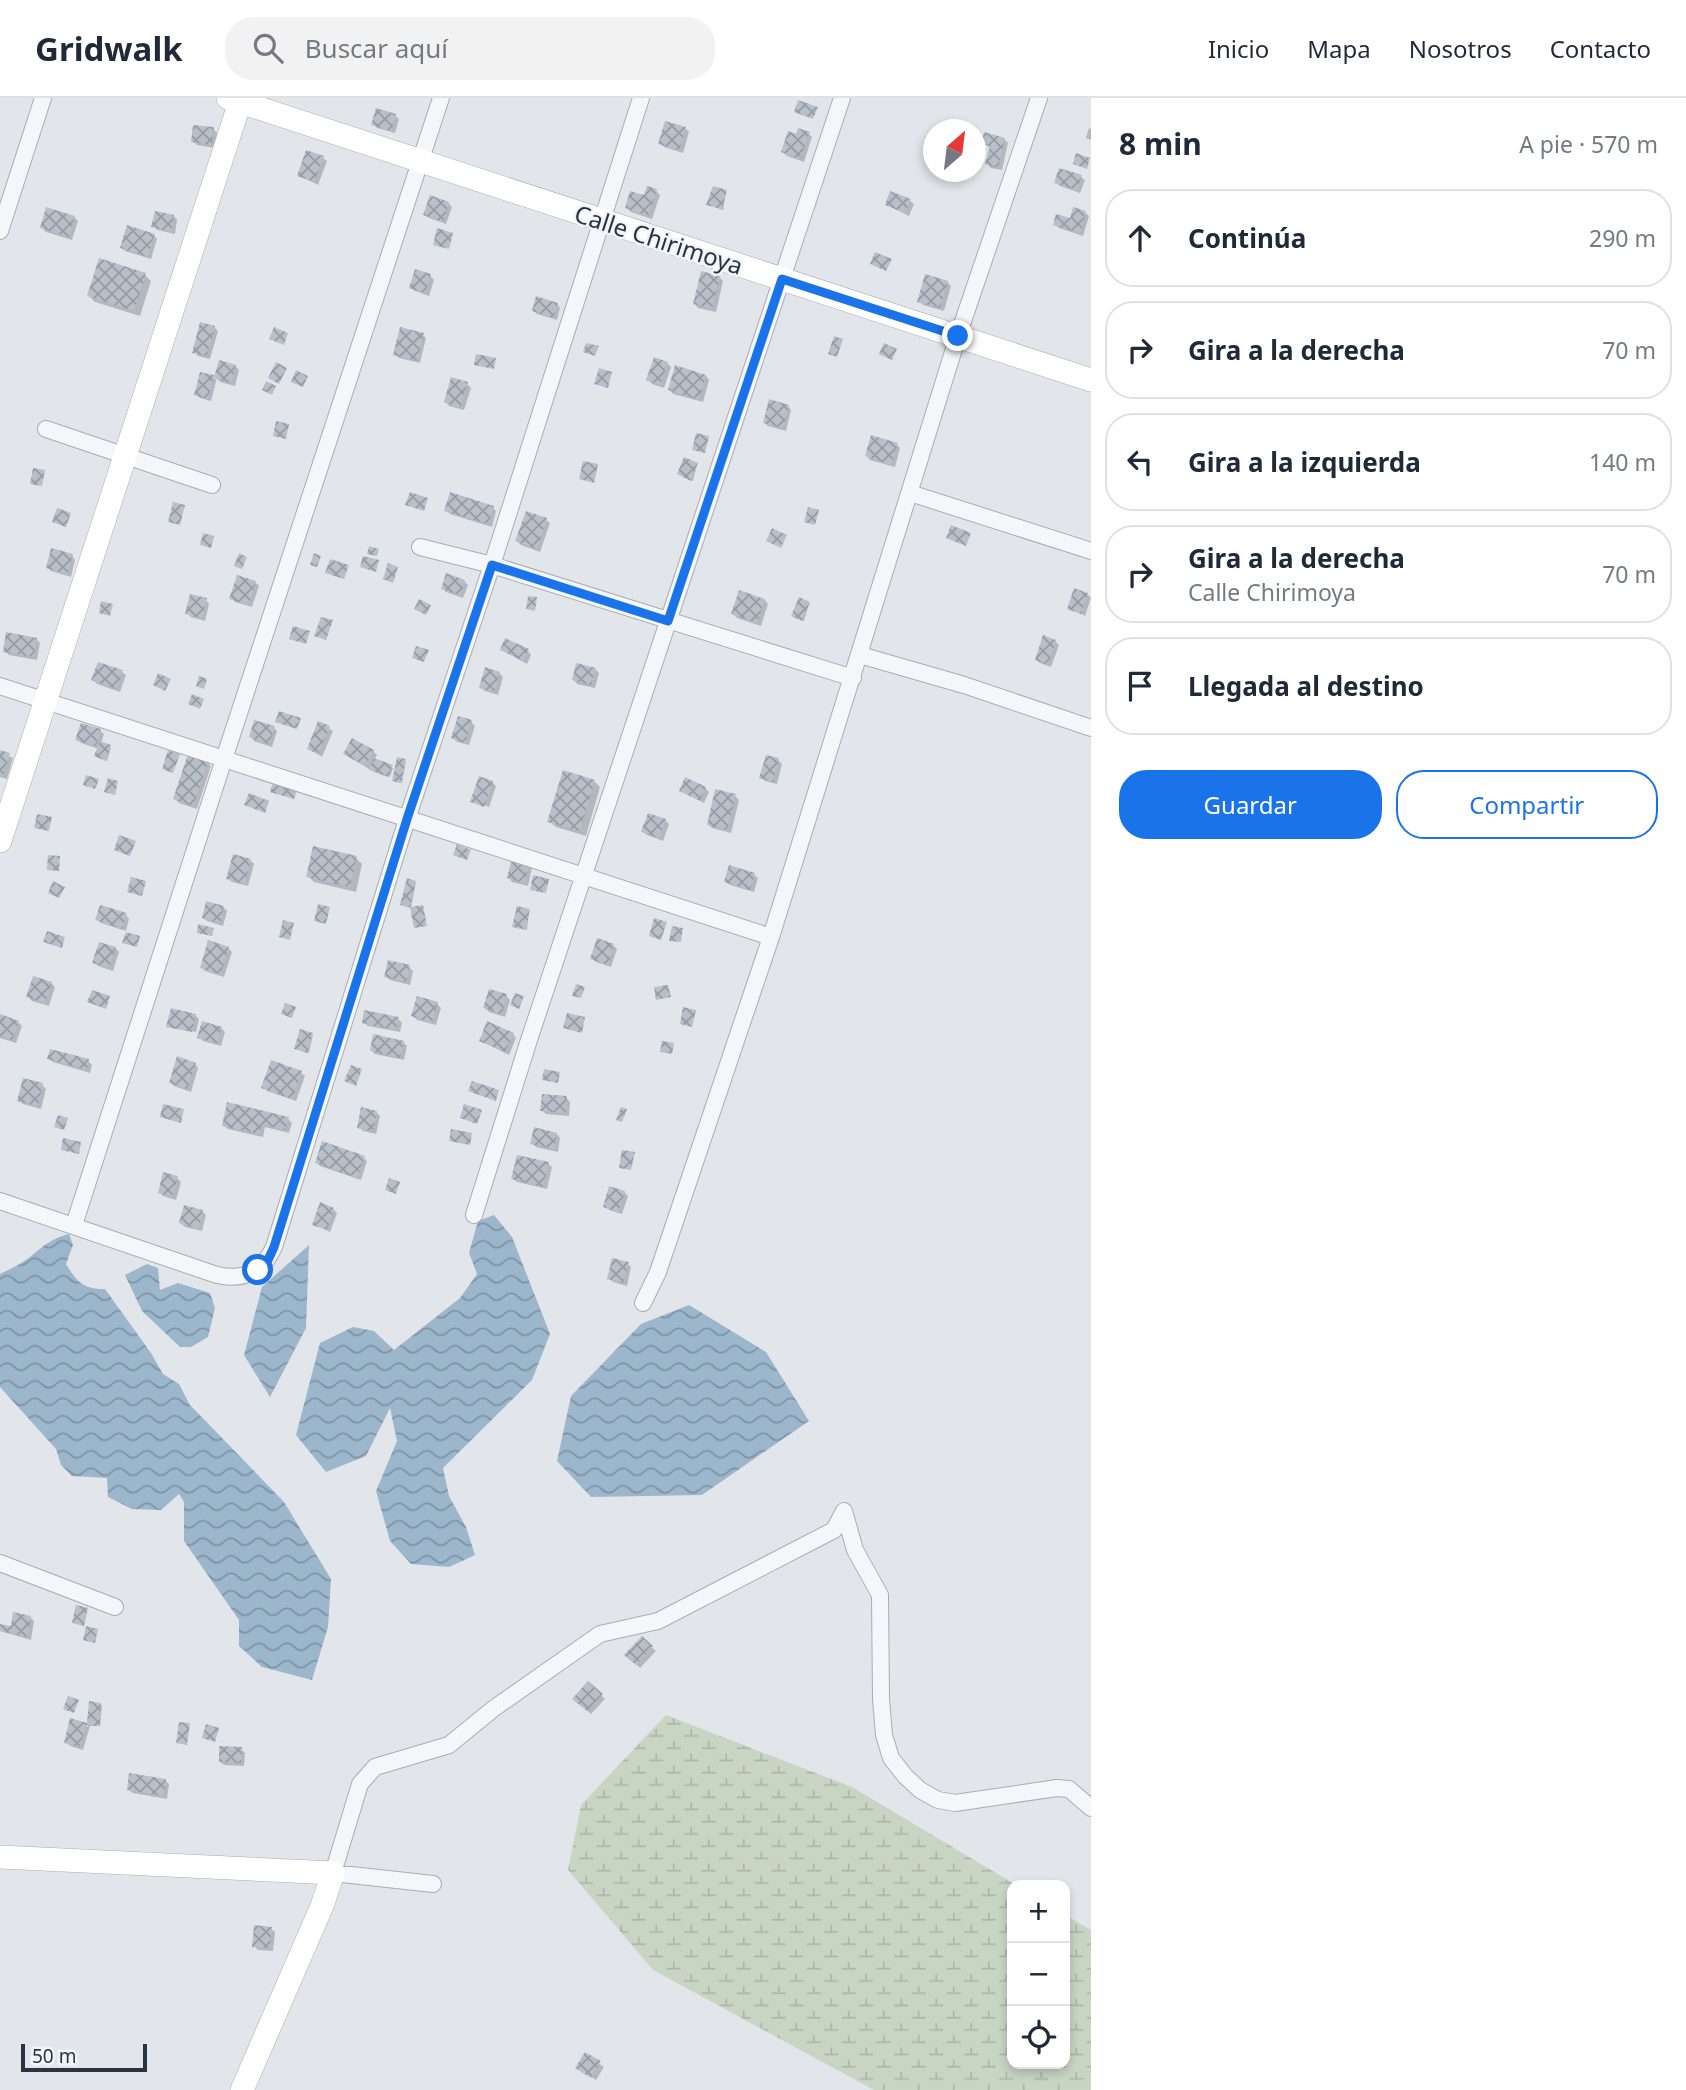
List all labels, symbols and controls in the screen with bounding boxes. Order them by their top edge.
search box [225,17,715,80]
text: Gridwalk [35,26,183,71]
icon: search [249,29,287,67]
text: Buscar aquí [305,30,448,66]
text: Inicio [1208,32,1269,65]
text: Mapa [1307,32,1371,65]
text: Nosotros [1409,32,1512,65]
text: Contacto [1550,32,1651,65]
north arrow [923,119,986,182]
text: 8 min [1119,123,1202,164]
text: A pie · 570 m [1519,128,1658,160]
street label: Calle Chirimoya [571,196,747,282]
icon: ahead [1121,219,1159,257]
text: Continúa [1188,220,1306,256]
text: 290 m [1589,222,1656,254]
route end [942,320,973,351]
icon: right [1121,331,1159,369]
text: Gira a la derecha [1188,332,1405,368]
text: 70 m [1602,334,1656,366]
icon: left [1121,443,1159,481]
text: Gira a la izquierda [1188,444,1421,480]
text: 140 m [1589,446,1656,478]
text: Gira a la derecha [1188,540,1405,576]
icon: right [1121,555,1159,593]
text: 70 m [1602,558,1656,590]
text: Calle Chirimoya [1188,576,1356,608]
icon: arrive [1121,667,1159,705]
text: Llegada al destino [1188,668,1424,704]
button: Guardar [1119,770,1382,839]
button: Compartir [1396,770,1658,839]
route start [242,1254,273,1285]
map controls [1007,1880,1070,2069]
button: + [1007,1880,1070,1943]
button: − [1007,1943,1070,2006]
button: locate [1007,2006,1070,2069]
scale bar [21,2041,147,2073]
text: 50 m [32,2043,76,2069]

